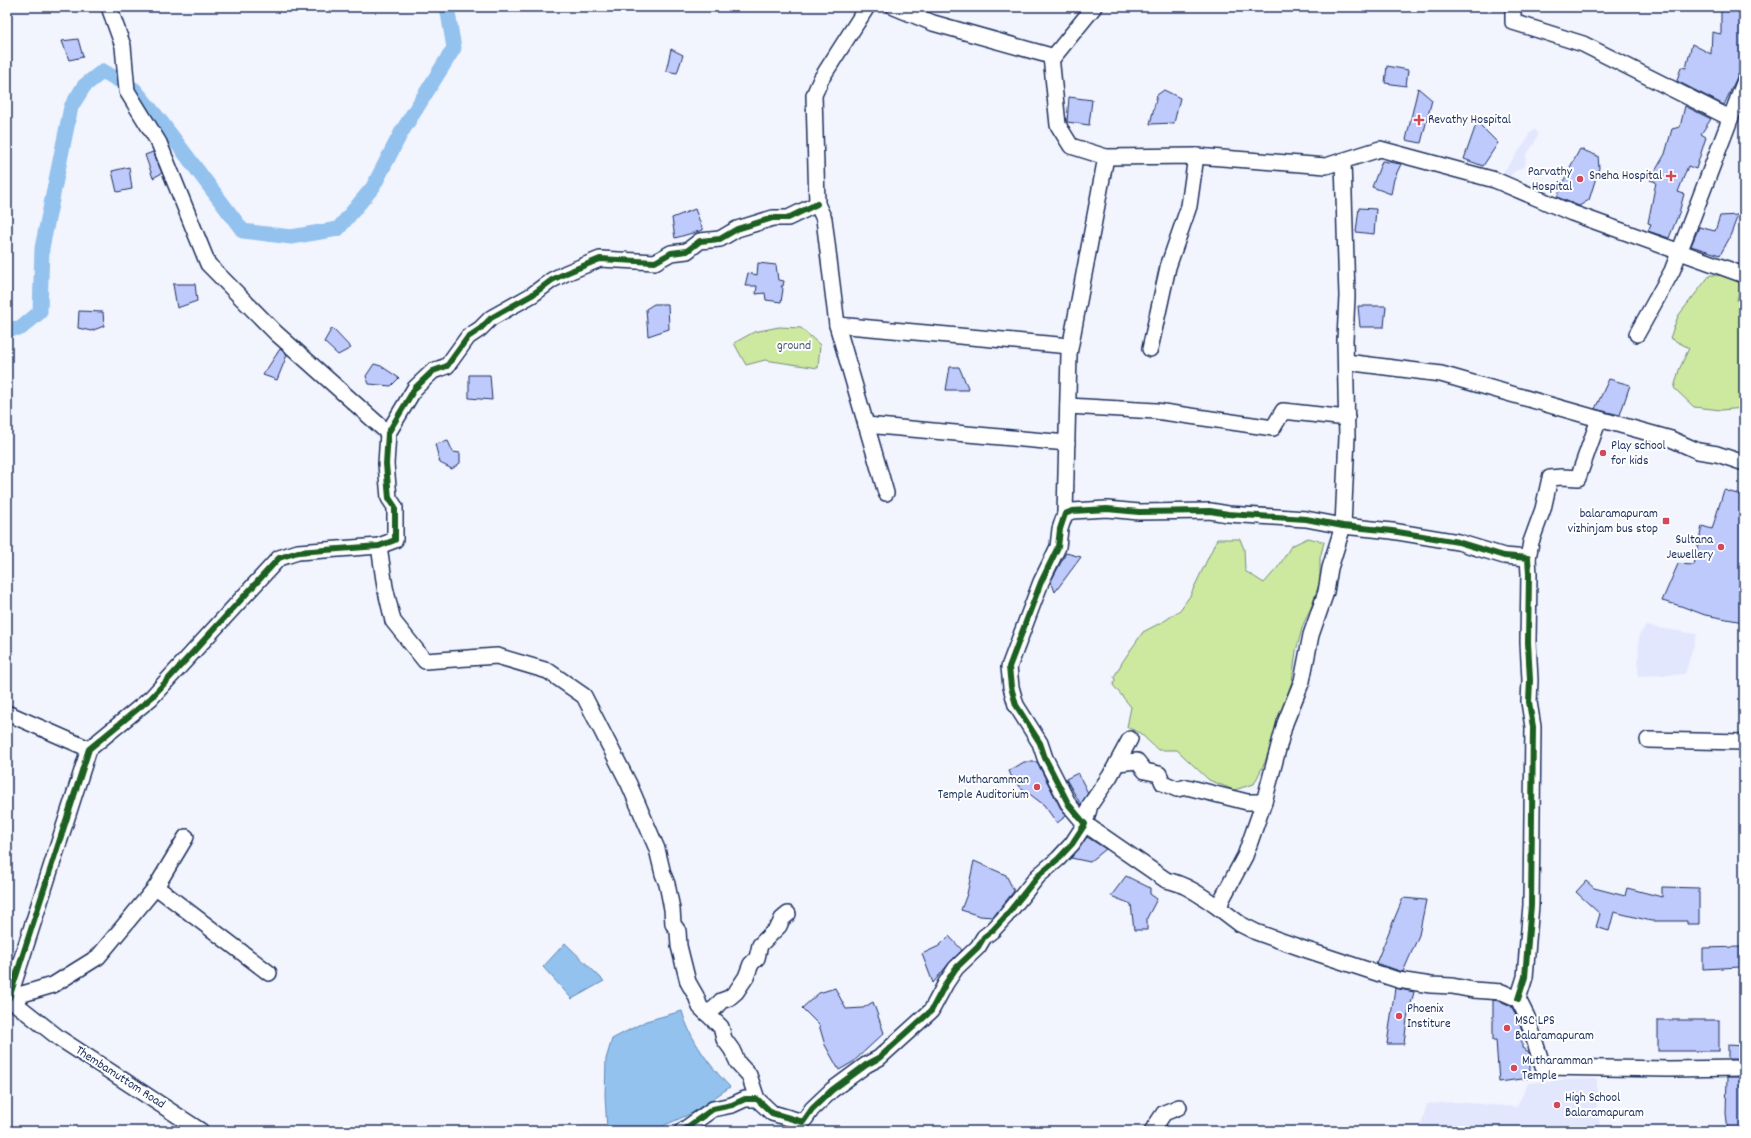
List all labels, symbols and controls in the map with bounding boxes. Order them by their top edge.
place label: Revathy Hospital [1428,111,1511,130]
marker: Revathy Hospital [1413,114,1425,126]
place label: Parvathy Hospital [1528,163,1573,197]
place label: Sneha Hospital [1589,167,1662,186]
marker: Sneha Hospital [1665,170,1677,182]
marker: Parvathy Hospital [1575,174,1585,184]
park label: ground [777,337,811,356]
place label: Play school for kids [1611,437,1666,471]
marker: Play school for kids [1598,448,1608,458]
place label: balaramapuram vizhinjam bus stop [1568,505,1658,539]
marker: balaramapuram vizhinjam bus stop [1661,516,1671,526]
place label: Sultana Jewellery [1666,531,1714,565]
marker: Sultana Jewellery [1716,542,1726,552]
place label: Mutharamman Temple Auditorium [938,771,1029,805]
marker: Mutharamman Temple Auditorium [1032,782,1042,792]
place label: Phoenix Institure [1407,1000,1451,1034]
marker: Phoenix Institure [1394,1011,1404,1021]
place label: MSC LPS Balaramapuram [1515,1012,1594,1046]
marker: MSC LPS Balaramapuram [1502,1023,1512,1033]
street label: Thembamuttom Road [71,1042,169,1114]
place label: Mutharamman Temple [1522,1052,1593,1086]
marker: Mutharamman Temple [1509,1063,1519,1073]
place label: High School Balaramapuram [1565,1089,1644,1123]
marker: High School Balaramapuram [1552,1100,1562,1110]

